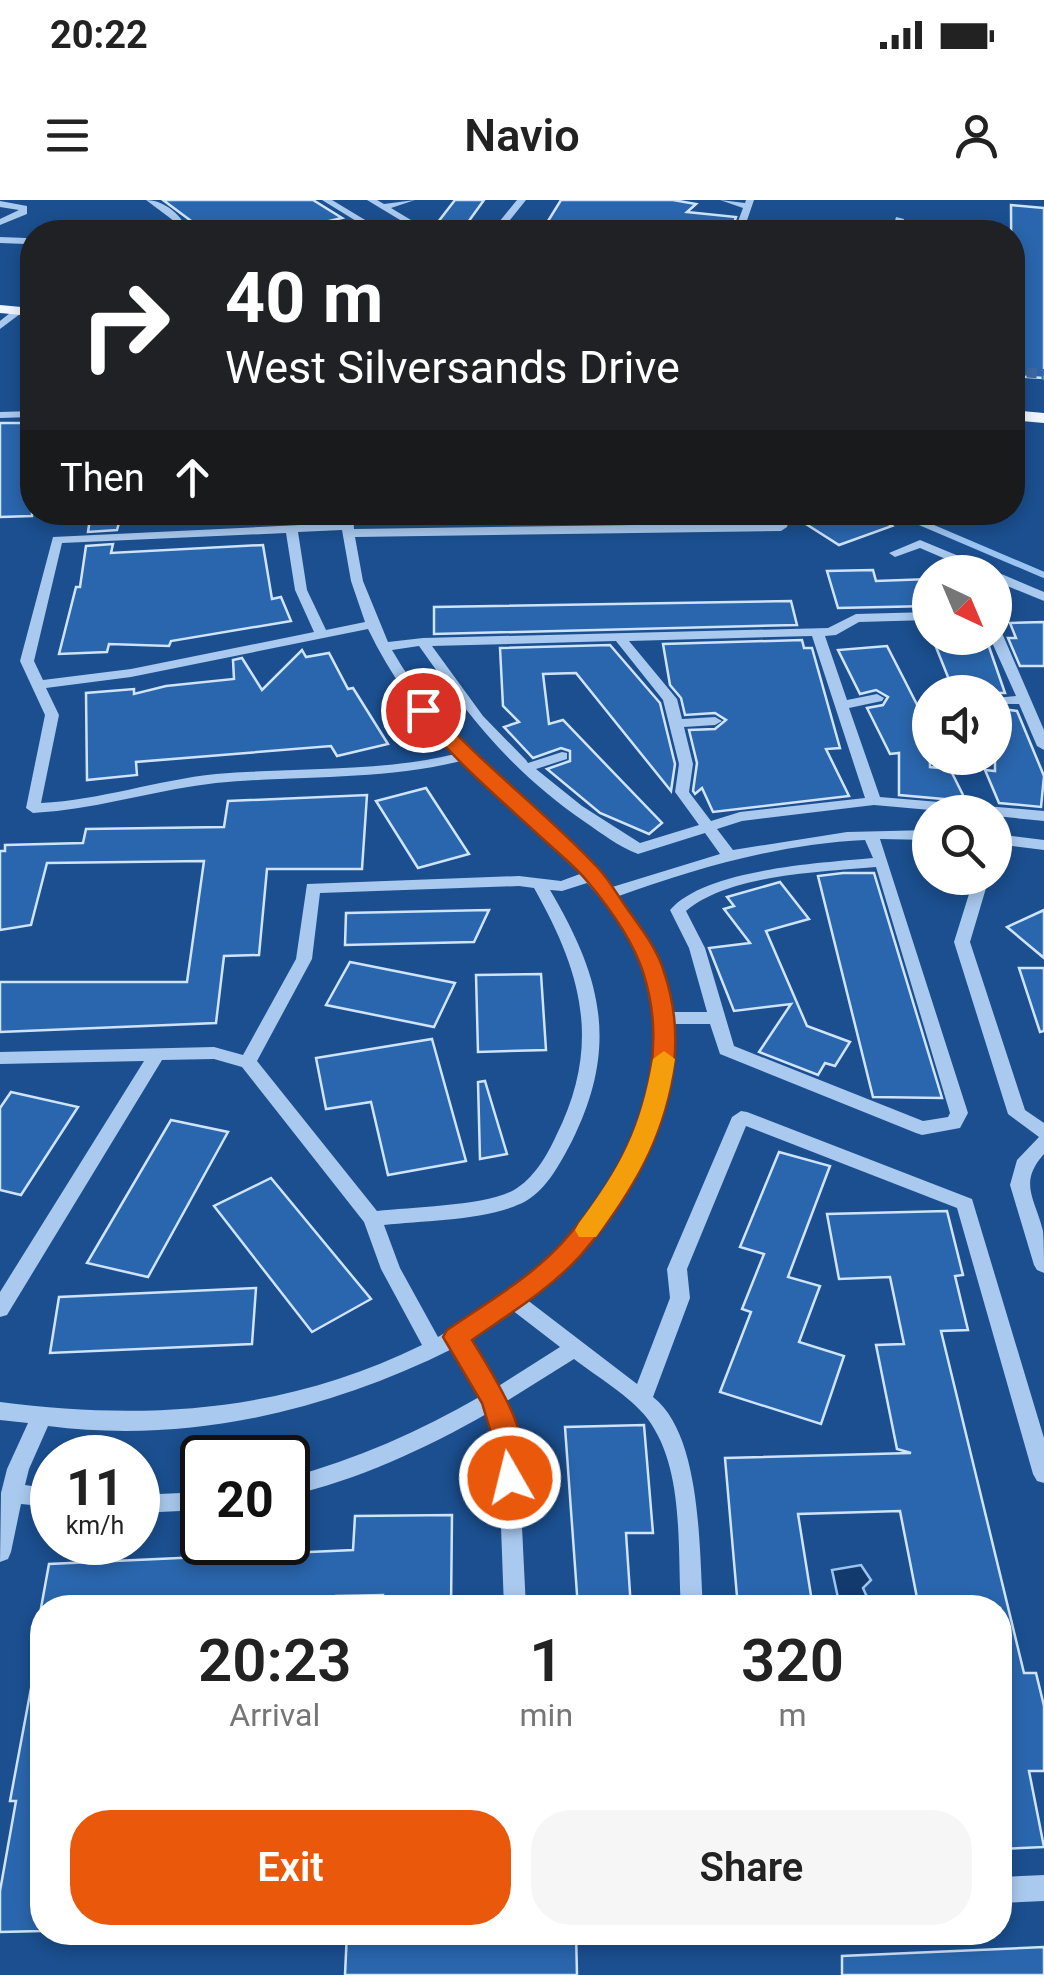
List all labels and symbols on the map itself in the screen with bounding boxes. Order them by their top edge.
north arrow [912,555,1012,655]
pin [381,668,466,753]
position arrow [458,1426,562,1530]
speed limit sign: 20 [180,1435,310,1565]

